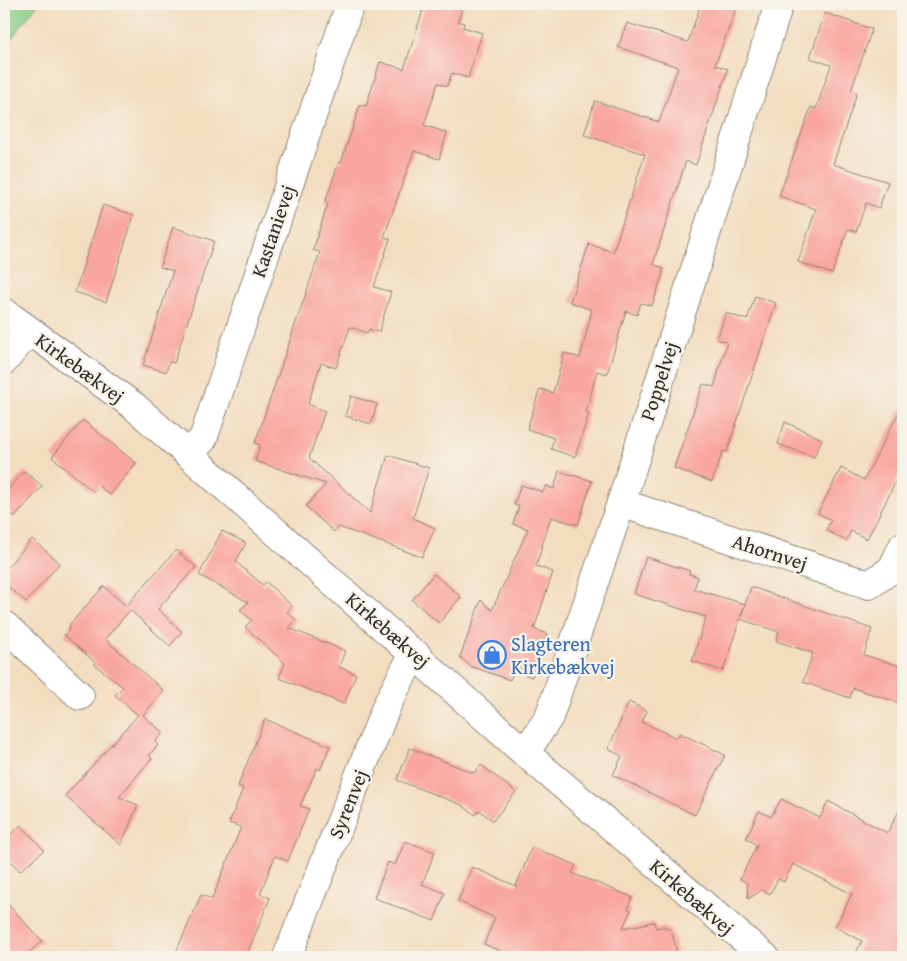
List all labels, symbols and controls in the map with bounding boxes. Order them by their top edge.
street label: Kastanievej [243,181,302,281]
street label: Kirkebækvej [30,325,131,410]
street label: Poppelvej [632,337,685,424]
street label: Ahornvej [729,526,811,577]
street label: Kirkebækvej [340,585,437,675]
place label: Slagteren Kirkebækvej [511,629,615,681]
shop icon: Slagteren Kirkebækvej [477,640,507,670]
street label: Syrenvej [321,765,375,843]
street label: Kirkebækvej [644,852,741,942]

